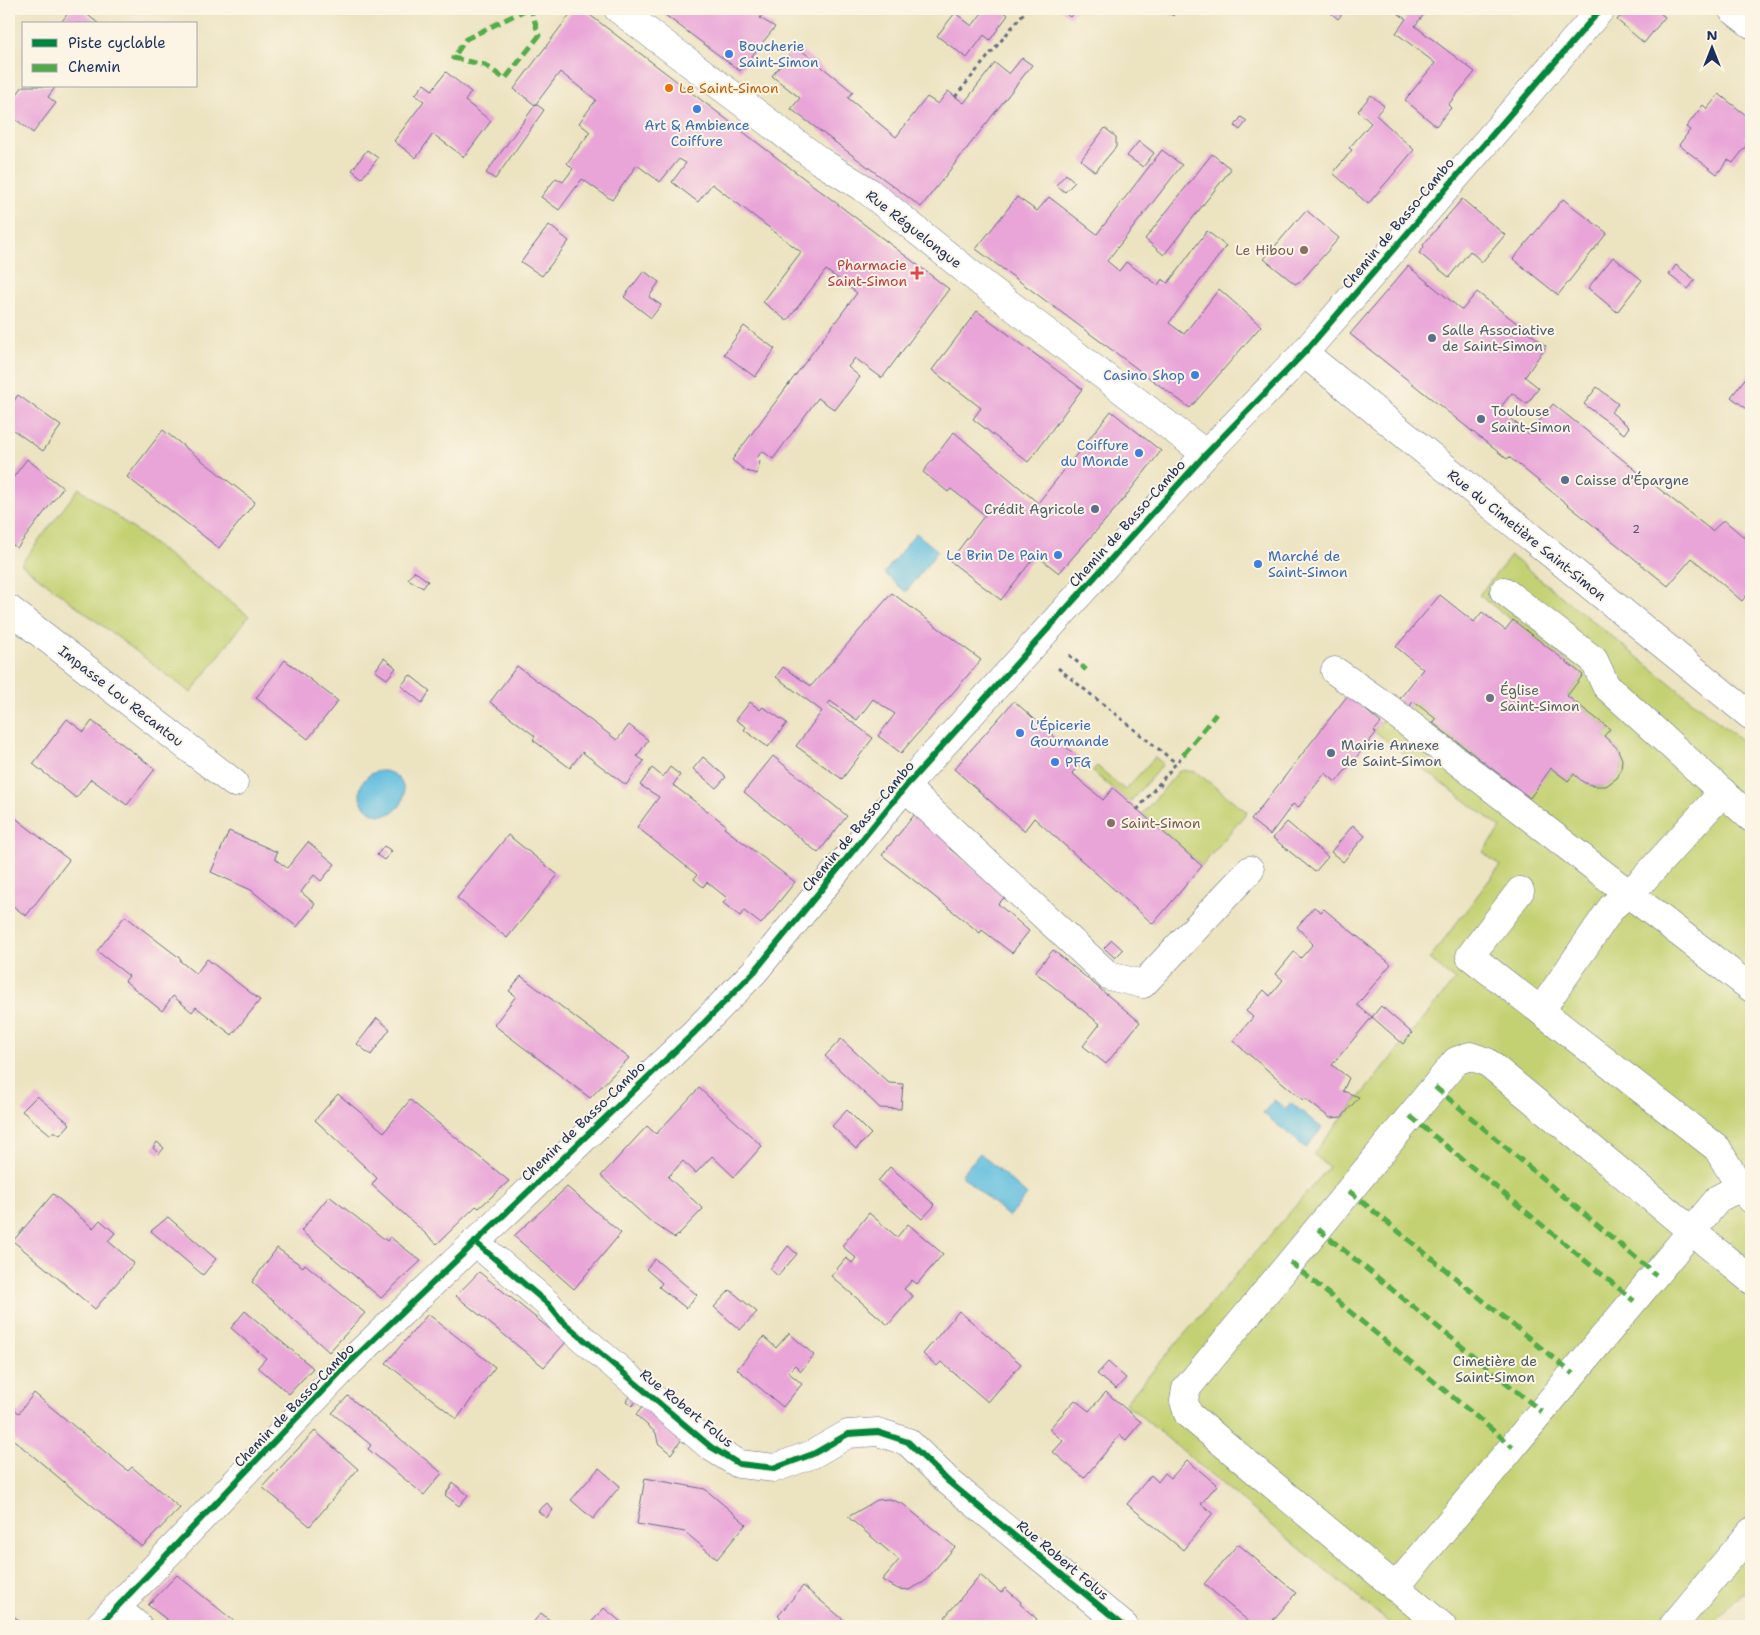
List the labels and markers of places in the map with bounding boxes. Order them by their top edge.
place label: Boucherie Saint-Simon [739,37,819,71]
marker: Boucherie Saint-Simon [723,48,735,60]
place label: Le Saint-Simon [679,79,779,97]
marker: Le Saint-Simon [663,82,675,94]
marker: Art & Ambience Coiffure [691,103,703,115]
place label: Art & Ambience Coiffure [644,116,750,150]
place label: Le Hibou [1235,241,1294,259]
marker: Le Hibou [1298,244,1310,256]
place label: Pharmacie Saint-Simon [828,256,907,290]
marker: Pharmacie Saint-Simon [911,267,923,279]
place label: Salle Associative de Saint-Simon [1442,321,1555,355]
marker: Salle Associative de Saint-Simon [1426,332,1438,344]
place label: Casino Shop [1103,366,1185,384]
marker: Casino Shop [1189,369,1201,381]
place label: Toulouse Saint-Simon [1491,402,1571,436]
marker: Toulouse Saint-Simon [1475,413,1487,425]
place label: Coiffure du Monde [1060,436,1129,470]
marker: Coiffure du Monde [1133,447,1145,459]
place label: Caisse d'Épargne [1575,471,1689,489]
marker: Caisse d'Épargne [1559,474,1571,486]
place label: Crédit Agricole [984,500,1085,518]
marker: Crédit Agricole [1089,503,1101,515]
place label: Le Brin De Pain [946,546,1048,564]
place label: Marché de Saint-Simon [1268,547,1348,581]
marker: Le Brin De Pain [1052,549,1064,561]
marker: Marché de Saint-Simon [1252,558,1264,570]
place label: Église Saint-Simon [1500,681,1580,715]
marker: Église Saint-Simon [1484,692,1496,704]
place label: L'Épicerie Gourmande [1030,716,1109,750]
marker: L'Épicerie Gourmande [1014,727,1026,739]
place label: Mairie Annexe de Saint-Simon [1341,736,1442,770]
marker: Mairie Annexe de Saint-Simon [1325,747,1337,759]
place label: PFG [1065,753,1091,771]
marker: PFG [1049,756,1061,768]
place label: Saint-Simon [1121,814,1201,832]
marker: Saint-Simon [1105,817,1117,829]

